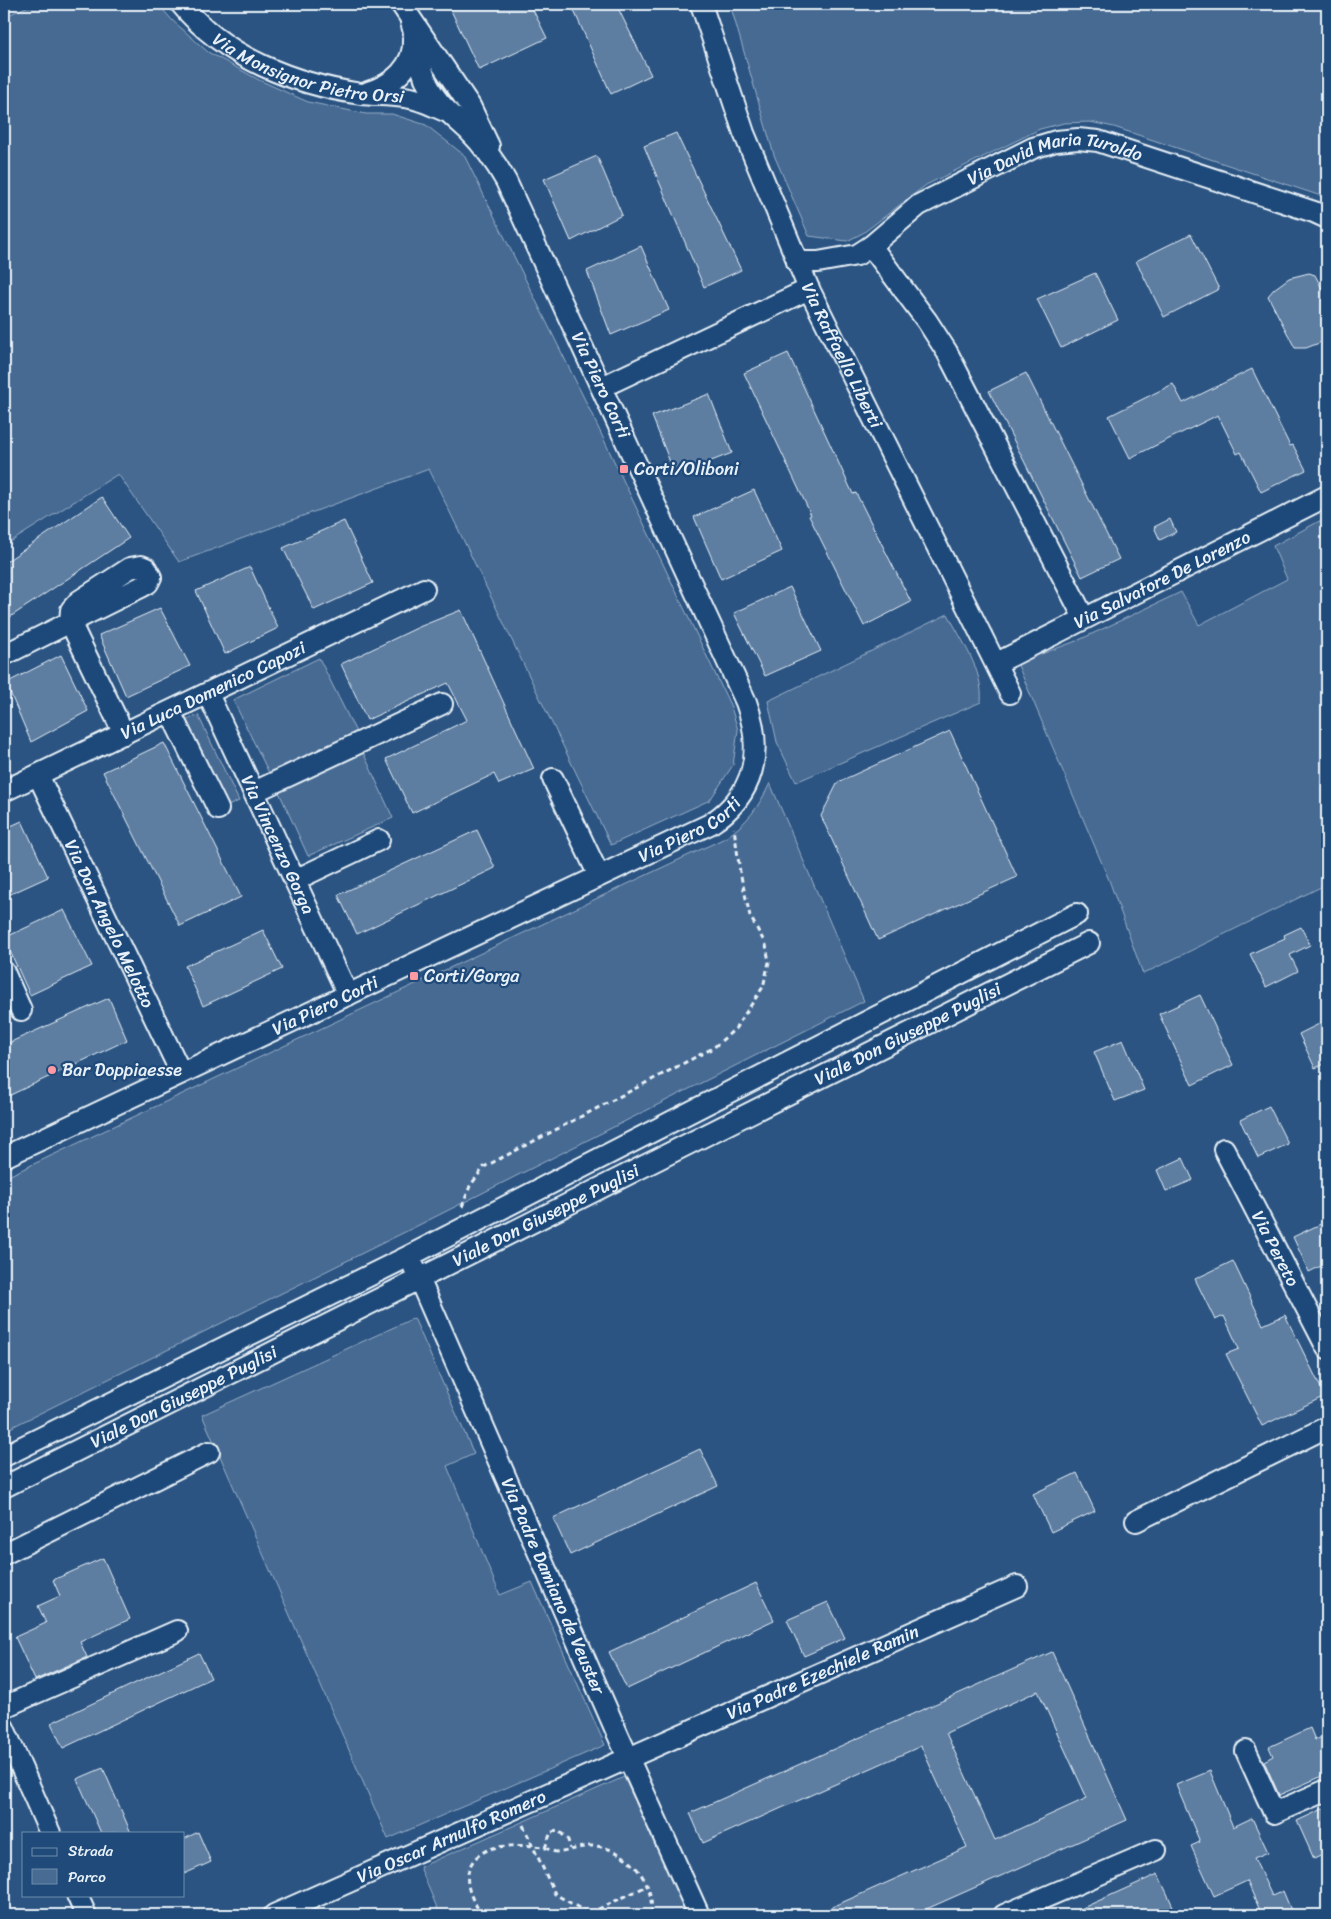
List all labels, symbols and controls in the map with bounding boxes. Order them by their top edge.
street label: Via Monsignor Pietro Orsi [205,24,407,113]
street label: Via David Maria Turoldo [961,123,1147,195]
street label: Via Raffaello Liberti [792,277,892,435]
street label: Via Piero Corti [562,326,640,445]
place label: Corti/Oliboni [634,453,740,485]
marker: Corti/Oliboni [618,463,630,475]
street label: Via Salvatore De Lorenzo [1068,521,1256,638]
street label: Via Luca Domenico Capozi [115,632,312,749]
street label: Via Vincenzo Gorga [232,769,324,920]
street label: Via Piero Corti [633,789,750,872]
street label: Via Don Angelo Melotto [55,834,164,1014]
place label: Corti/Gorga [424,960,520,992]
street label: Via Piero Corti [266,966,385,1045]
marker: Corti/Gorga [408,970,420,982]
street label: Viale Don Giuseppe Puglisi [808,973,1008,1094]
place label: Bar Doppiaesse [62,1054,182,1086]
marker: Bar Doppiaesse [46,1064,58,1076]
street label: Viale Don Giuseppe Puglisi [446,1154,646,1276]
street label: Via Pereto [1242,1205,1309,1292]
street label: Viale Don Giuseppe Puglisi [84,1336,284,1457]
street label: Via Padre Damiano de Veuster [492,1473,615,1701]
street label: Via Padre Ezechiele Ramin [721,1615,924,1729]
street label: Via Oscar Arnulfo Romero [351,1780,551,1892]
legend [22,1832,185,1896]
text: Strada [68,1838,114,1864]
text: Parco [68,1864,106,1890]

